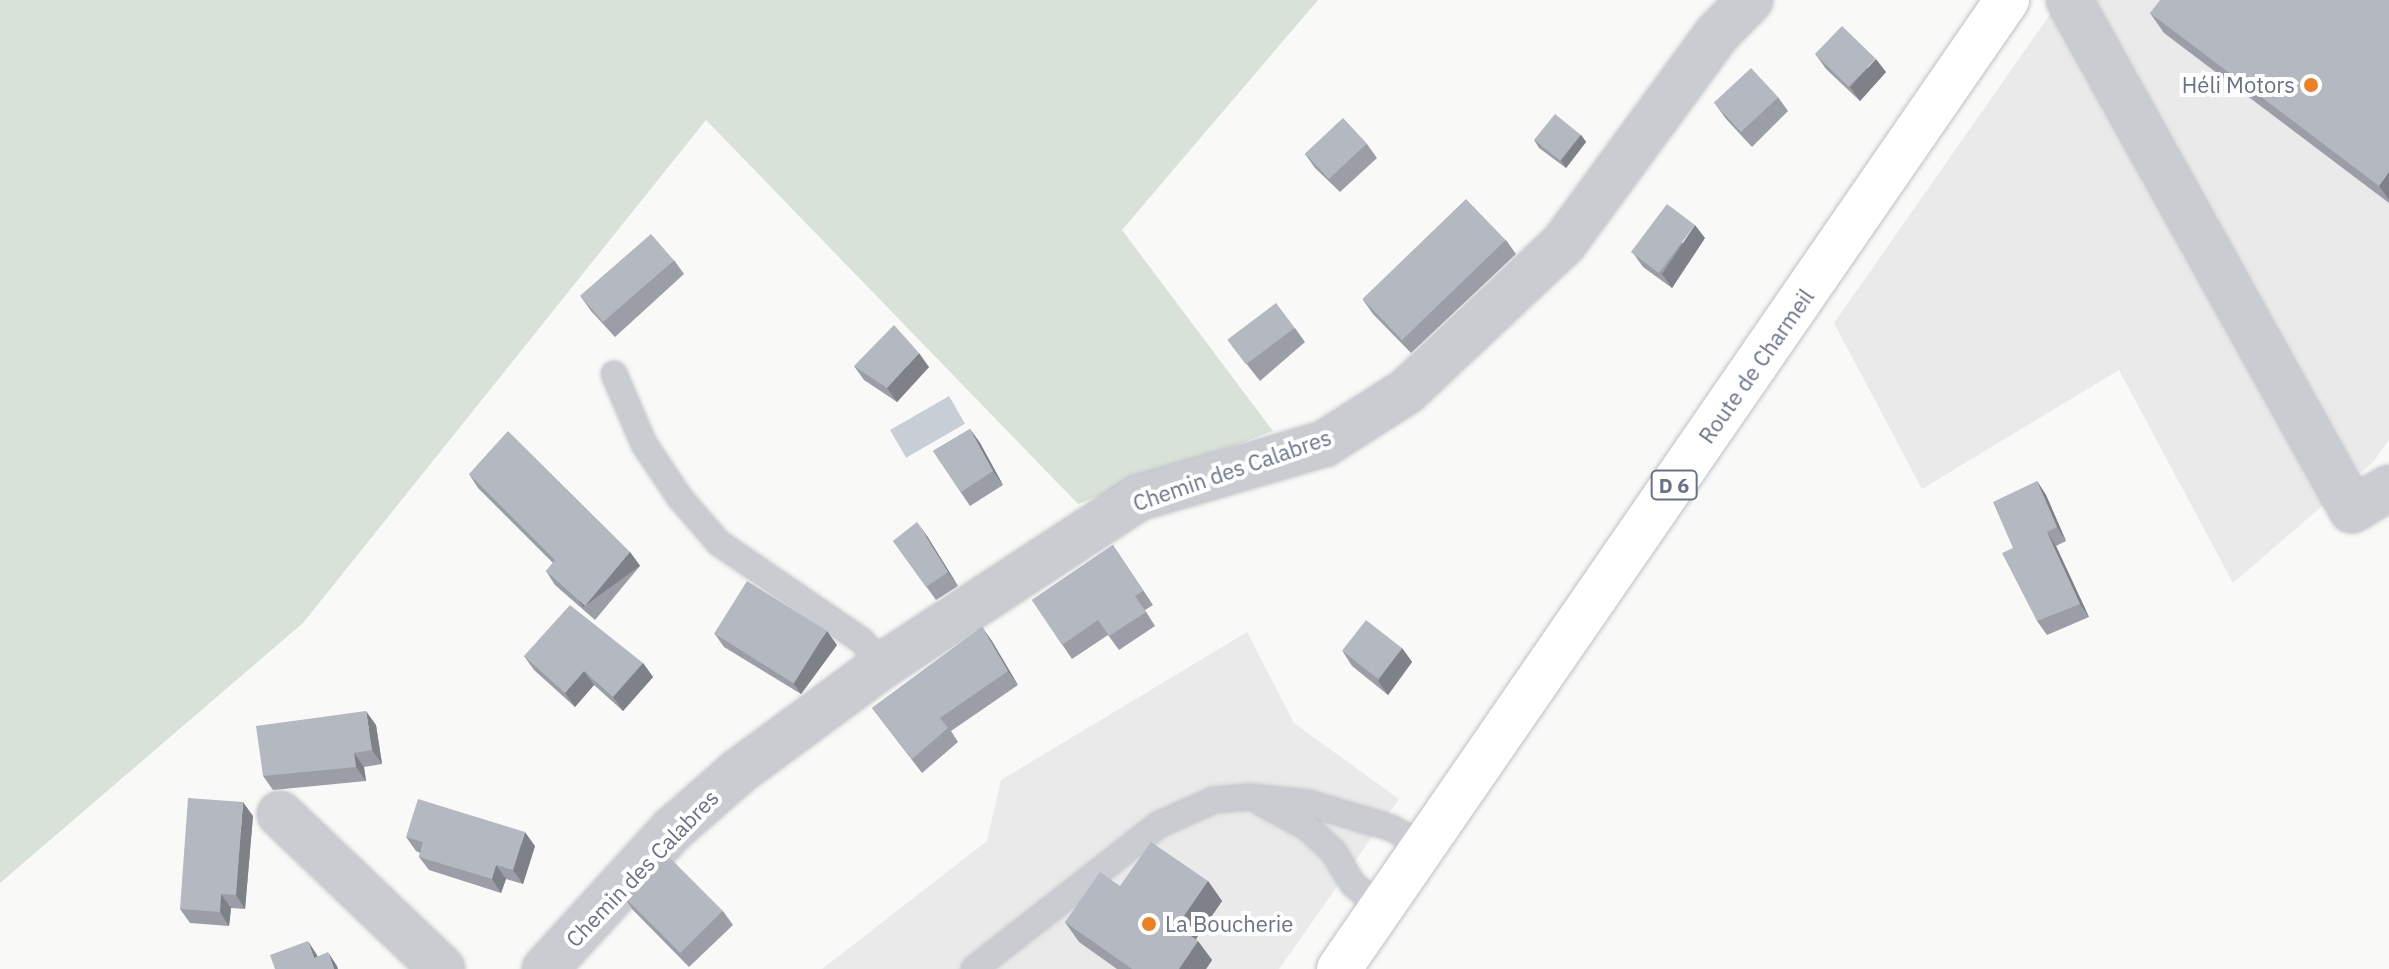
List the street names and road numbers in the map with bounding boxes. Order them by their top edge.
street label: Route de Charmeil [1693,284,1819,448]
street label: Chemin des Calabres [1129,424,1335,516]
road number: D 6 [1650,469,1698,501]
street label: Chemin des Calabres [560,784,724,952]

